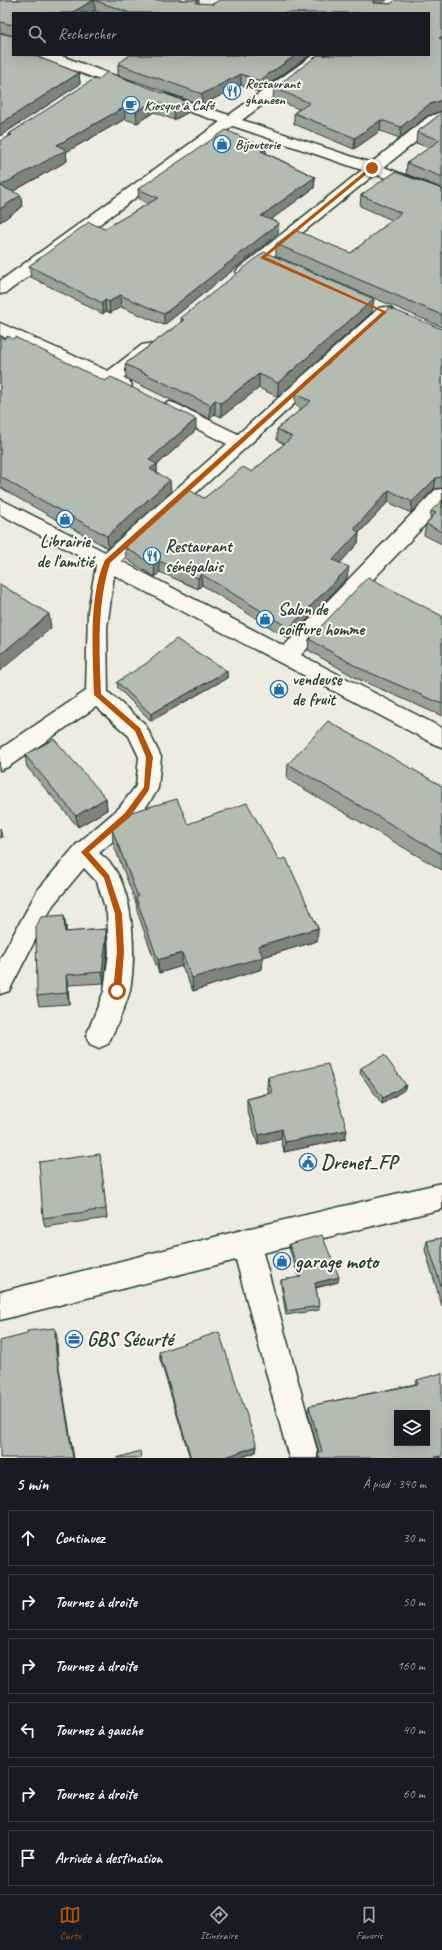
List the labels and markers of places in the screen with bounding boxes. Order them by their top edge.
place label: Restaurant ghaneen [245,75,302,108]
restaurant icon: Restaurant ghaneen [222,81,242,101]
cafe icon: Kiosque à Café [121,95,141,115]
place label: Kiosque à Café [144,97,216,114]
shop icon: Bijouterie [212,134,232,154]
place label: Bijouterie [235,136,282,153]
shop icon: Librairie de l'amitié [55,509,75,529]
place label: Librairie de l'amitié [37,531,96,572]
place label: Restaurant sénégalais [165,536,234,577]
restaurant icon: Restaurant sénégalais [142,546,162,566]
place label: Salon de coiffure homme [278,599,365,640]
shop icon: Salon de coiffure homme [255,609,275,629]
place label: vendeuse de fruit [292,669,344,710]
shop icon: vendeuse de fruit [269,679,289,699]
place label: Drenet_FP [321,1150,401,1175]
public building icon: Drenet_FP [298,1152,318,1172]
place label: garage moto [295,1249,380,1274]
shop icon: garage moto [272,1251,292,1271]
place label: GBS Sécurté [87,1327,176,1352]
office icon: GBS Sécurté [64,1329,84,1349]

